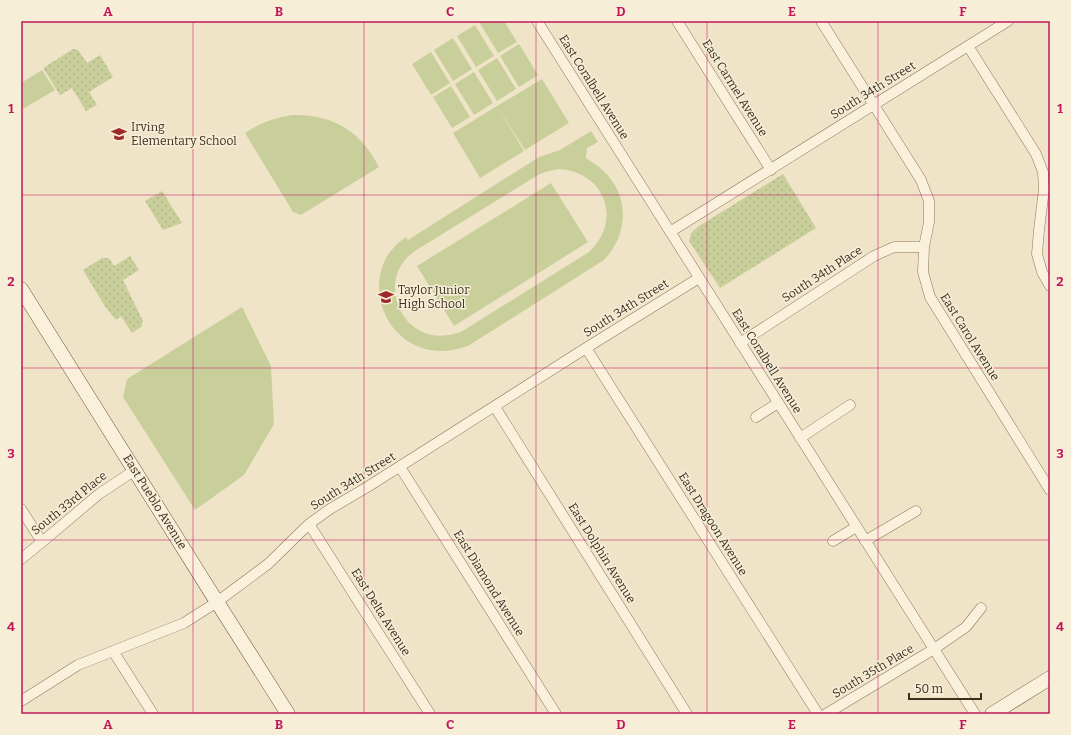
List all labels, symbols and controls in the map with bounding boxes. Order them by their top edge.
text: A [103,4,113,19]
text: B [275,4,283,19]
text: C [446,4,454,19]
text: D [616,4,626,19]
text: E [788,4,796,19]
text: F [959,4,967,19]
street label: East Coralbell Avenue [556,32,632,142]
street label: East Carmel Avenue [700,37,770,139]
street label: South 34th Street [828,58,919,122]
text: 1 [8,101,14,116]
text: 1 [1057,101,1063,116]
place label: Irving Elementary School [131,120,237,148]
school or university icon: Irving Elementary School [110,125,128,143]
street label: South 34th Place [779,243,865,305]
text: 2 [7,274,15,289]
text: 2 [1056,274,1064,289]
street label: South 34th Street [581,276,672,340]
place label: Taylor Junior High School [398,283,470,311]
school or university icon: Taylor Junior High School [377,288,395,306]
street label: East Carol Avenue [937,291,1003,383]
street label: East Coralbell Avenue [729,306,805,416]
text: 3 [7,446,15,461]
text: 3 [1056,446,1064,461]
street label: South 34th Street [308,449,399,513]
street label: East Pueblo Avenue [120,452,190,552]
street label: South 33rd Place [29,468,109,538]
street label: East Dragoon Avenue [676,470,750,578]
street label: East Dolphin Avenue [565,500,639,606]
street label: East Diamond Avenue [451,527,527,639]
street label: East Delta Avenue [349,566,413,658]
text: 4 [7,619,15,634]
text: 4 [1056,619,1064,634]
street label: South 35th Place [830,641,916,701]
scale bar [909,675,981,701]
text: 50 m [915,682,944,696]
text: A [103,717,113,732]
text: B [275,717,283,732]
text: C [446,717,454,732]
text: D [616,717,626,732]
text: E [788,717,796,732]
text: F [959,717,967,732]

